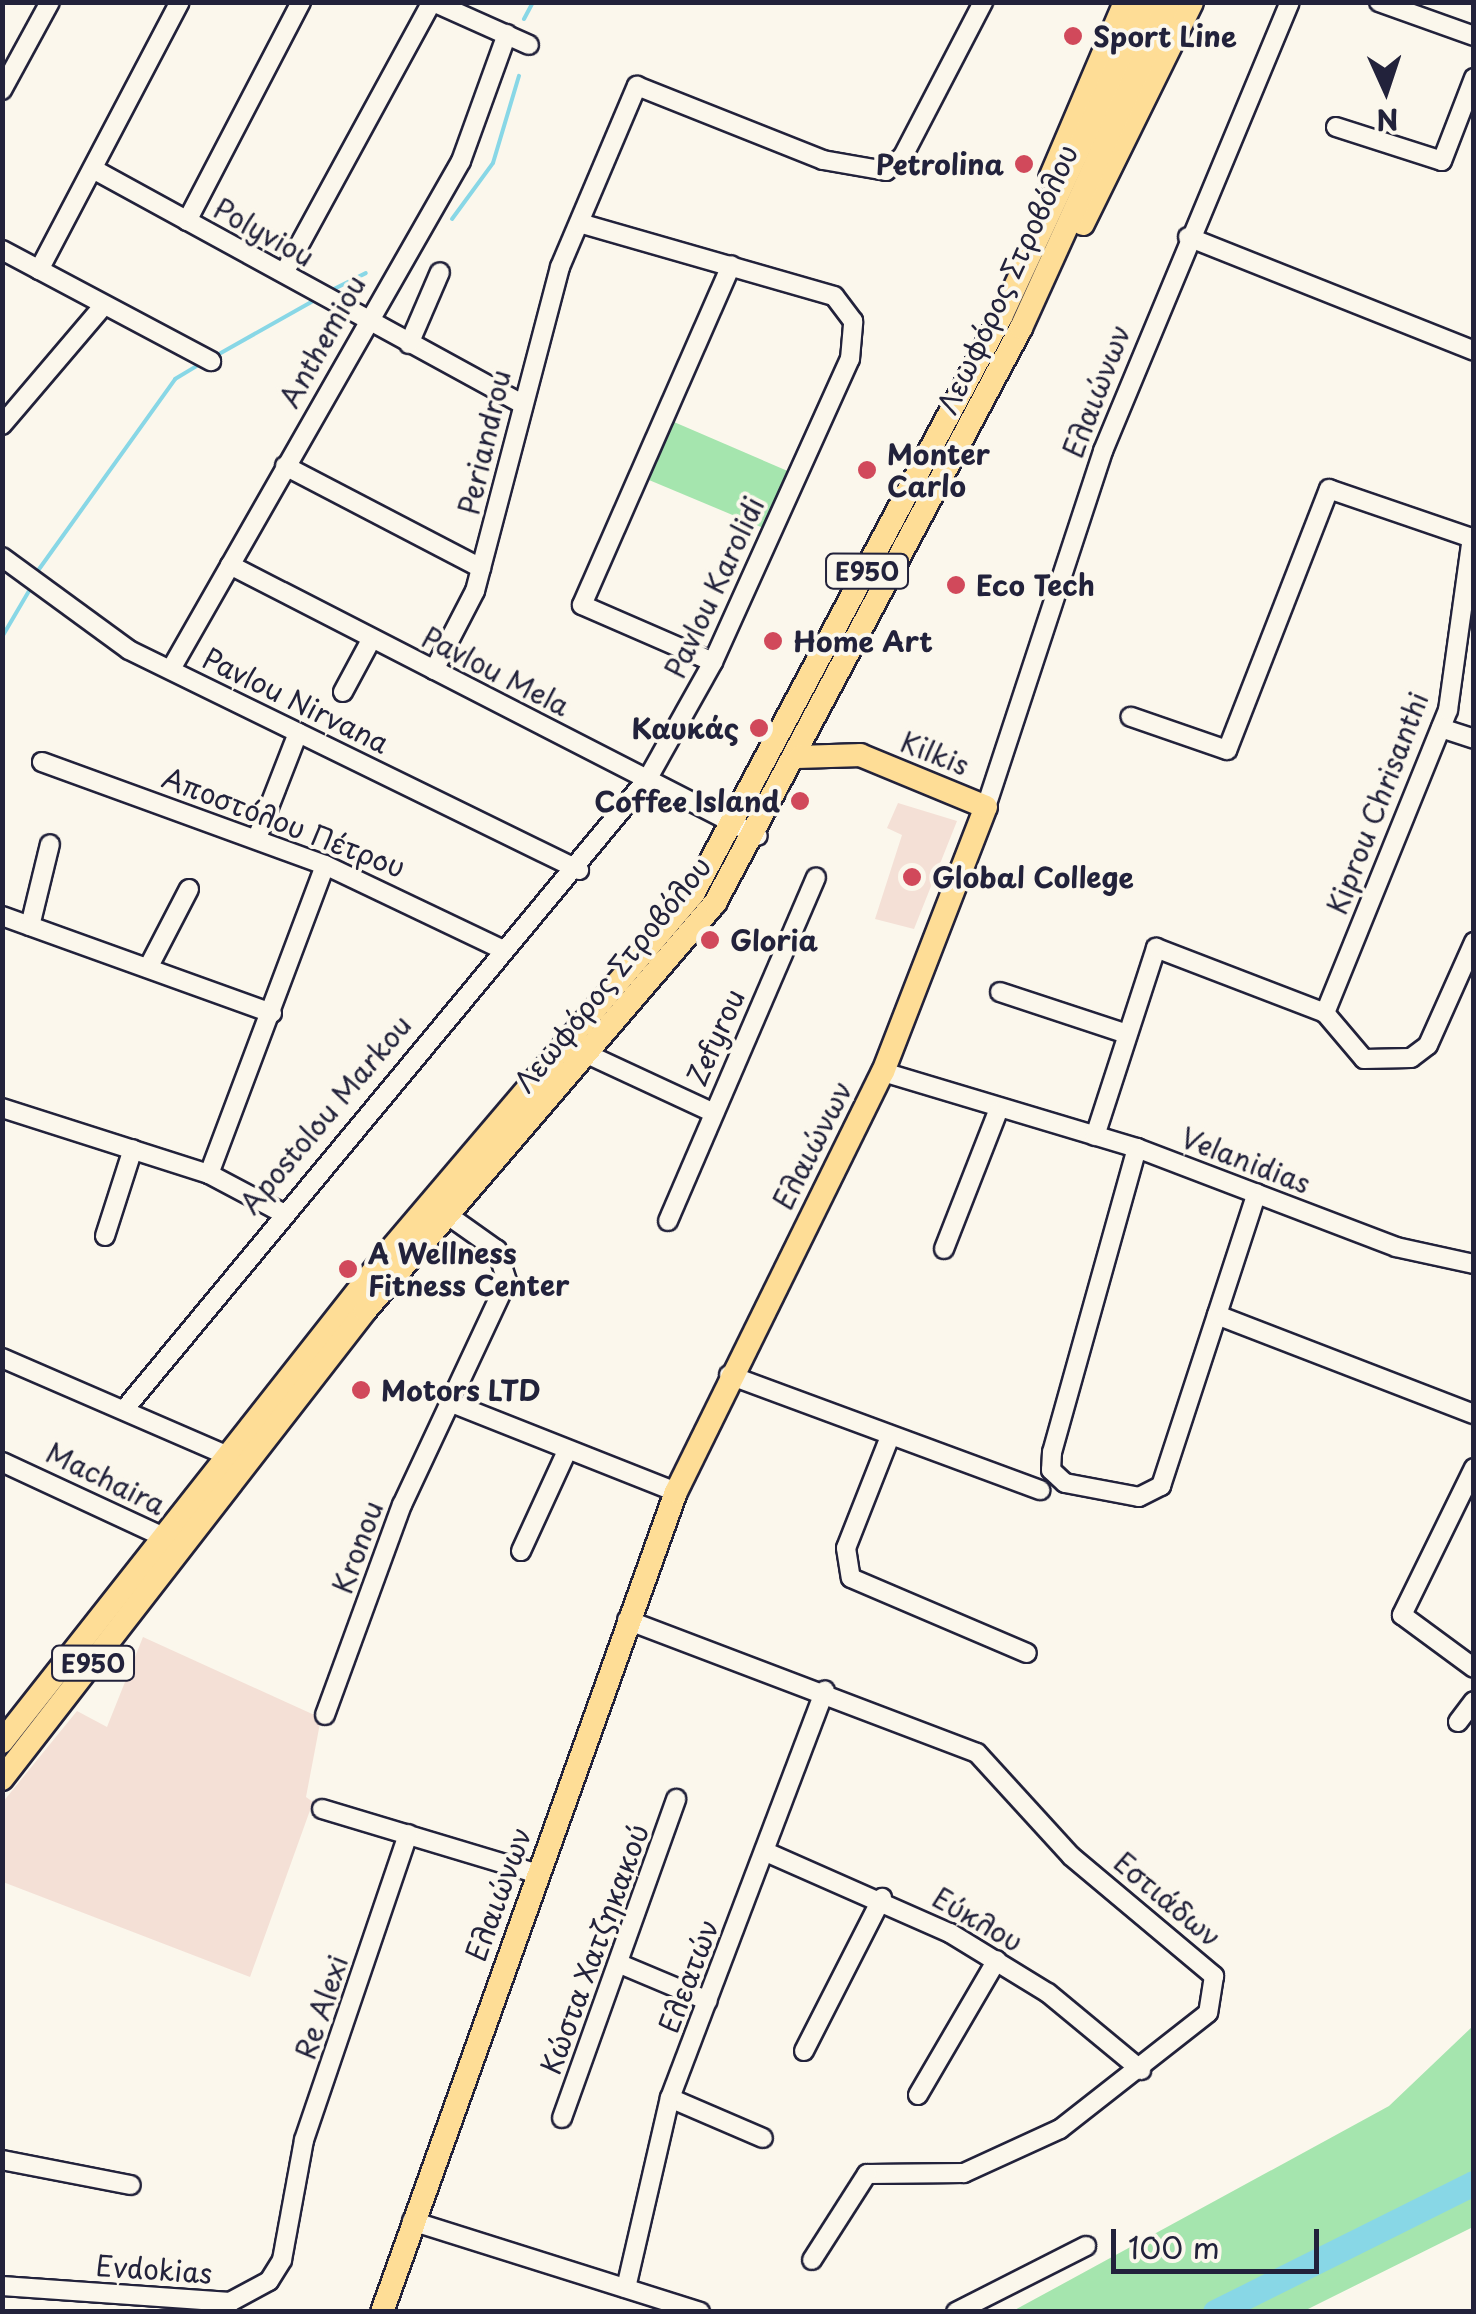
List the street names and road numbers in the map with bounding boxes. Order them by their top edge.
street label: Λεωφόρος Στροβόλου [930,139,1084,419]
street label: Polyviou [208,191,320,273]
street label: Anthemiou [272,269,372,413]
street label: Ελαιώνων [1055,320,1137,462]
street label: Periandrou [451,366,517,518]
street label: Pavlou Karolidi [657,490,771,684]
road number: E950 [824,551,910,591]
street label: Pavlou Mela [417,620,575,722]
street label: Pavlou Nirvana [198,641,394,759]
street label: Kiprou Chrisanthi [1319,686,1435,920]
street label: Kilkis [896,724,974,782]
street label: Αποστόλου Πέτρου [158,760,410,884]
street label: Λεωφόρος Στροβόλου [507,849,717,1099]
street label: Zefyrou [679,984,751,1090]
street label: Apostolou Markou [232,1008,418,1220]
street label: Ελαιώνων [765,1075,859,1215]
street label: Velanidias [1177,1120,1315,1200]
street label: Machaira [41,1435,171,1521]
street label: Kronou [325,1496,389,1598]
road number: E950 [51,1643,136,1683]
street label: Κώστα Χατζηκακού [533,1819,655,2079]
street label: Ελαιώνων [458,1823,538,1965]
street label: Εστιάδων [1108,1845,1228,1953]
street label: Εύκλου [927,1880,1029,1958]
street label: Ελεατών [651,1915,725,2037]
street label: Re Alexi [287,1950,355,2064]
street label: Evdokias [95,2248,213,2290]

